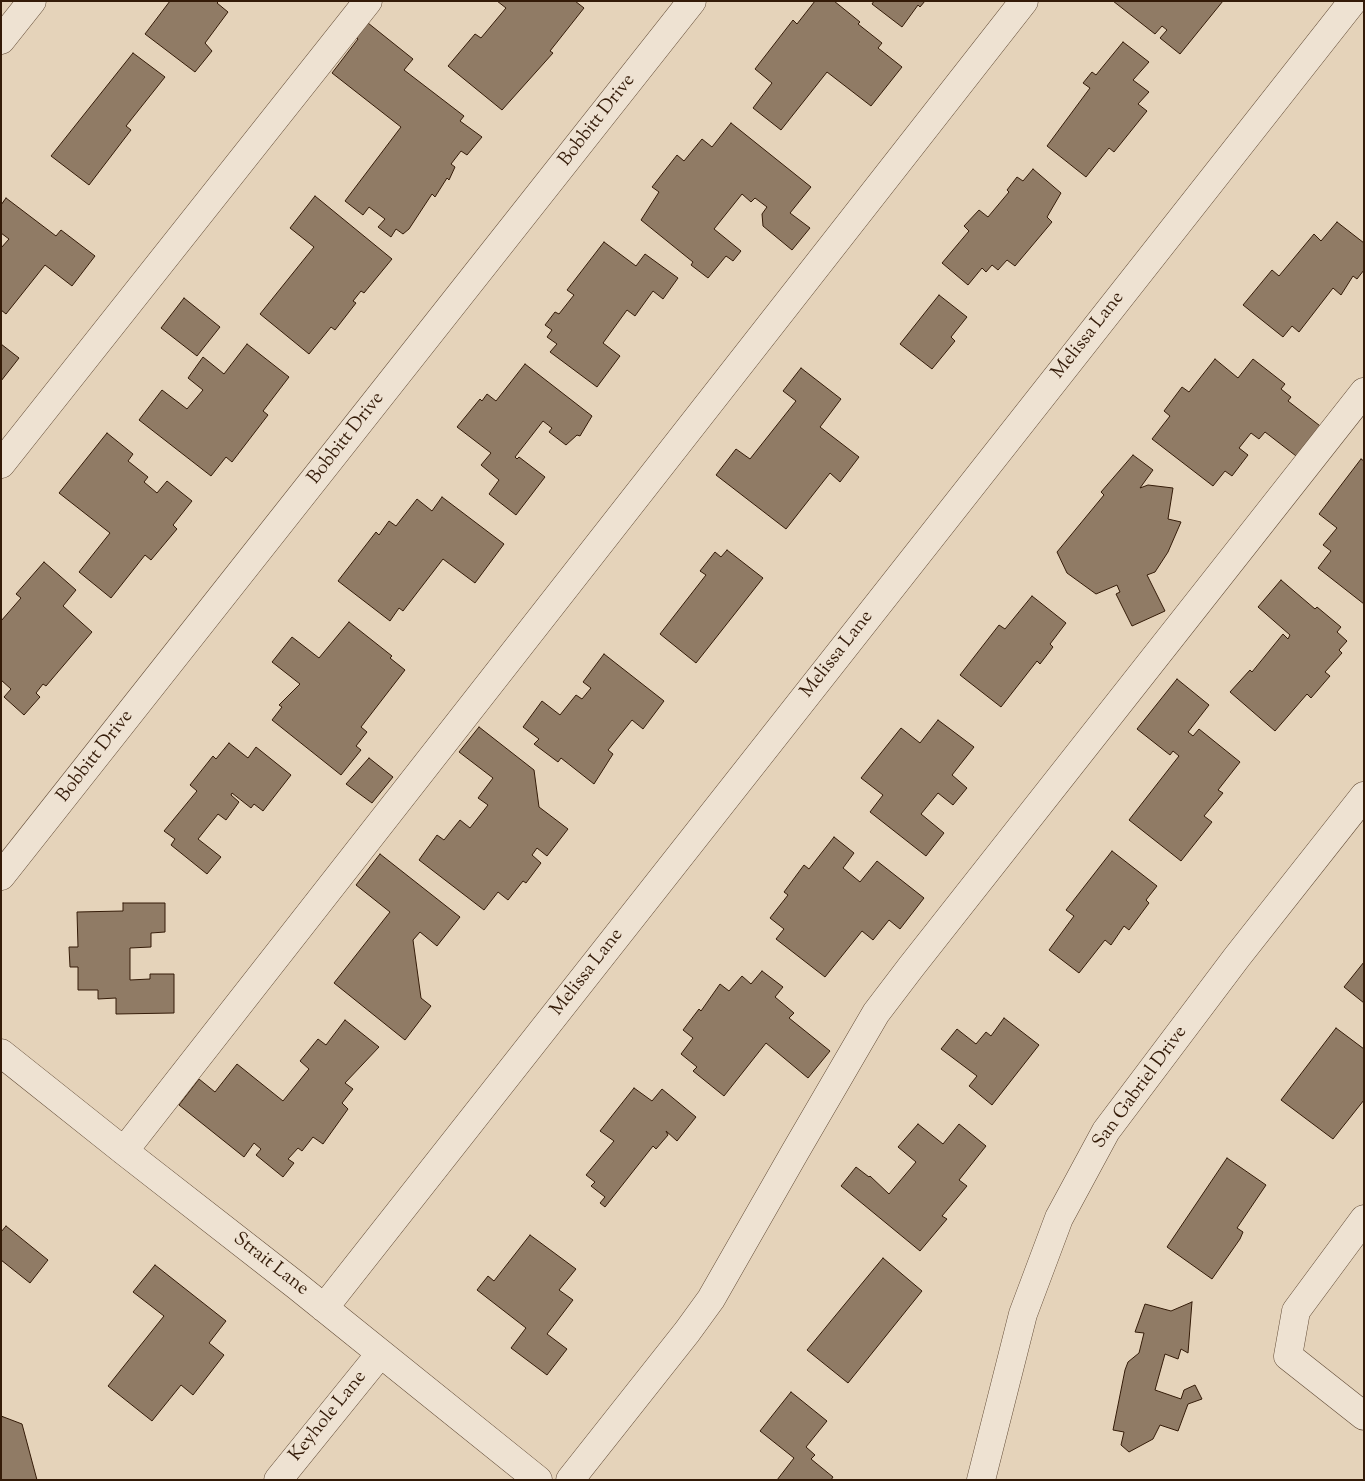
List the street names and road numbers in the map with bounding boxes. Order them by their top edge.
street label: Bobbitt Drive [555,70,641,172]
street label: Melissa Lane [1048,288,1130,384]
street label: Bobbitt Drive [304,388,390,490]
street label: Melissa Lane [797,607,879,703]
street label: Bobbitt Drive [53,706,139,808]
street label: Melissa Lane [547,925,629,1021]
street label: San Gabriel Drive [1089,1022,1193,1154]
street label: Strait Lane [228,1228,312,1302]
street label: Keyhole Lane [285,1367,373,1467]

